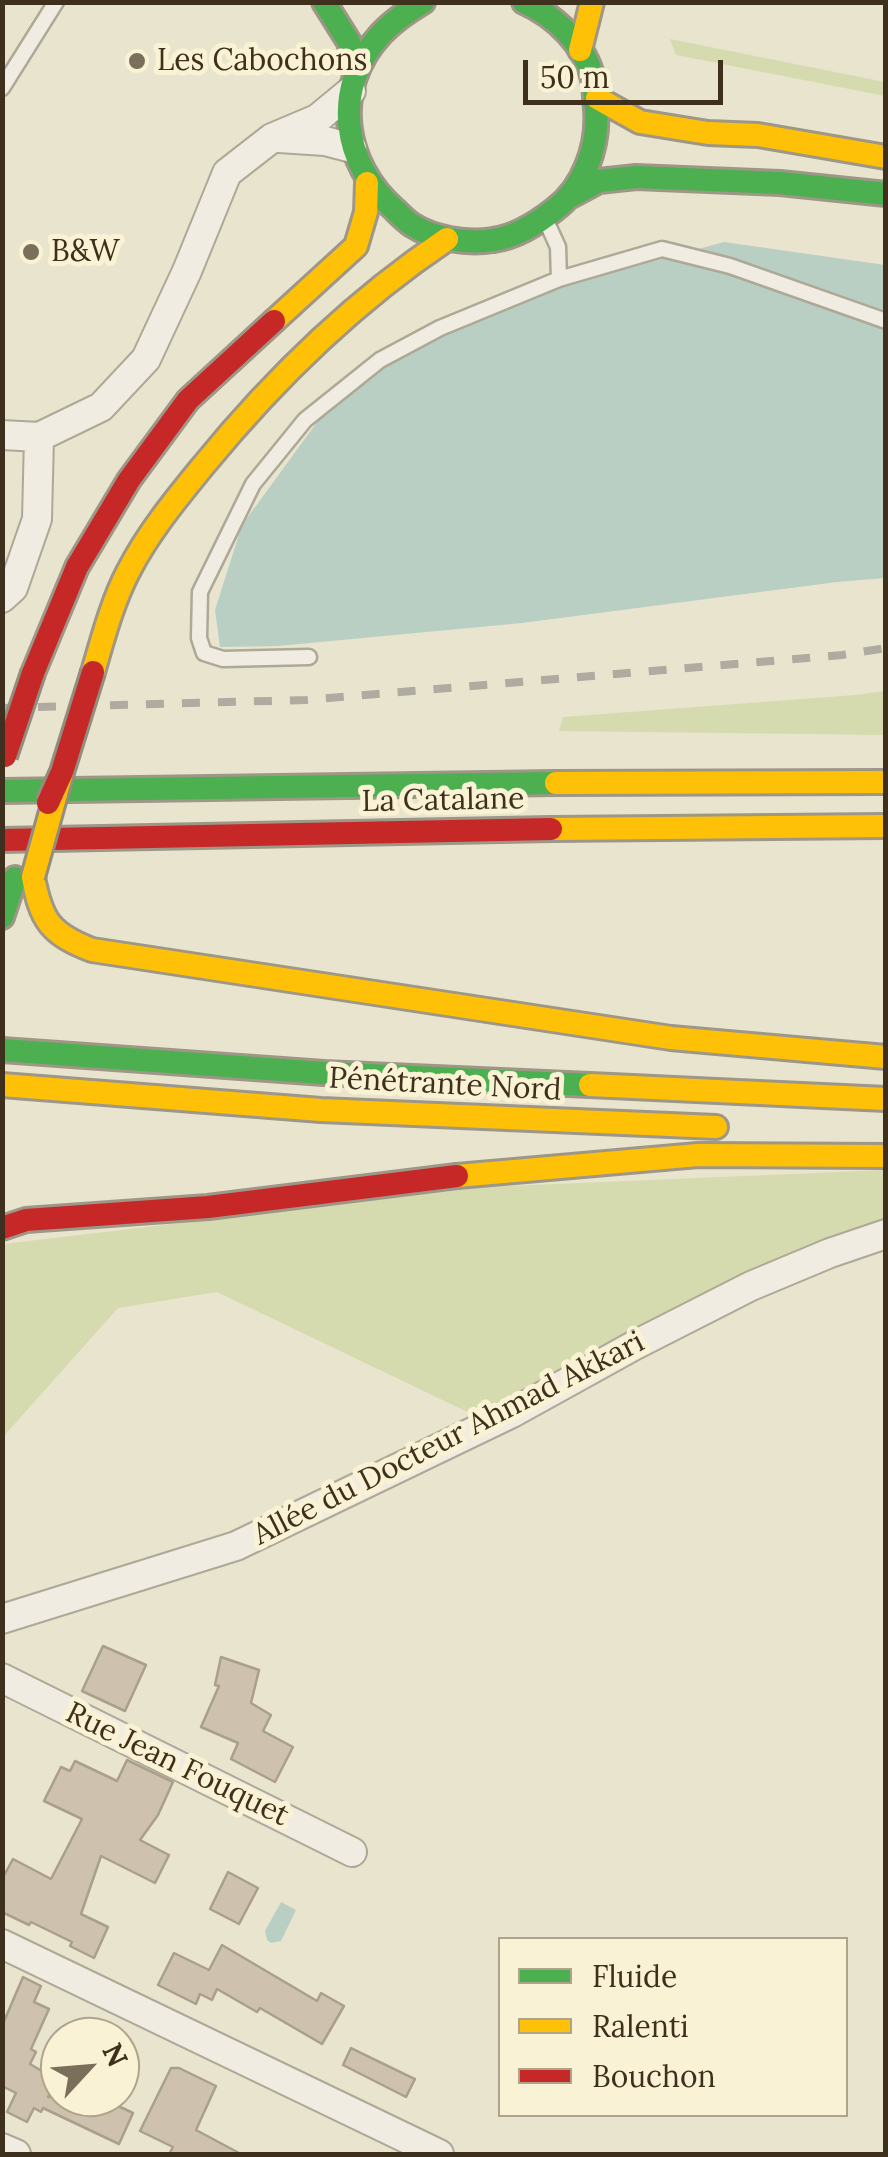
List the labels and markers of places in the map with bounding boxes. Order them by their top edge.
place label: Les Cabochons [157,43,367,79]
marker: Les Cabochons [126,50,148,72]
place label: B&W [51,234,119,270]
marker: B&W [20,241,42,263]

